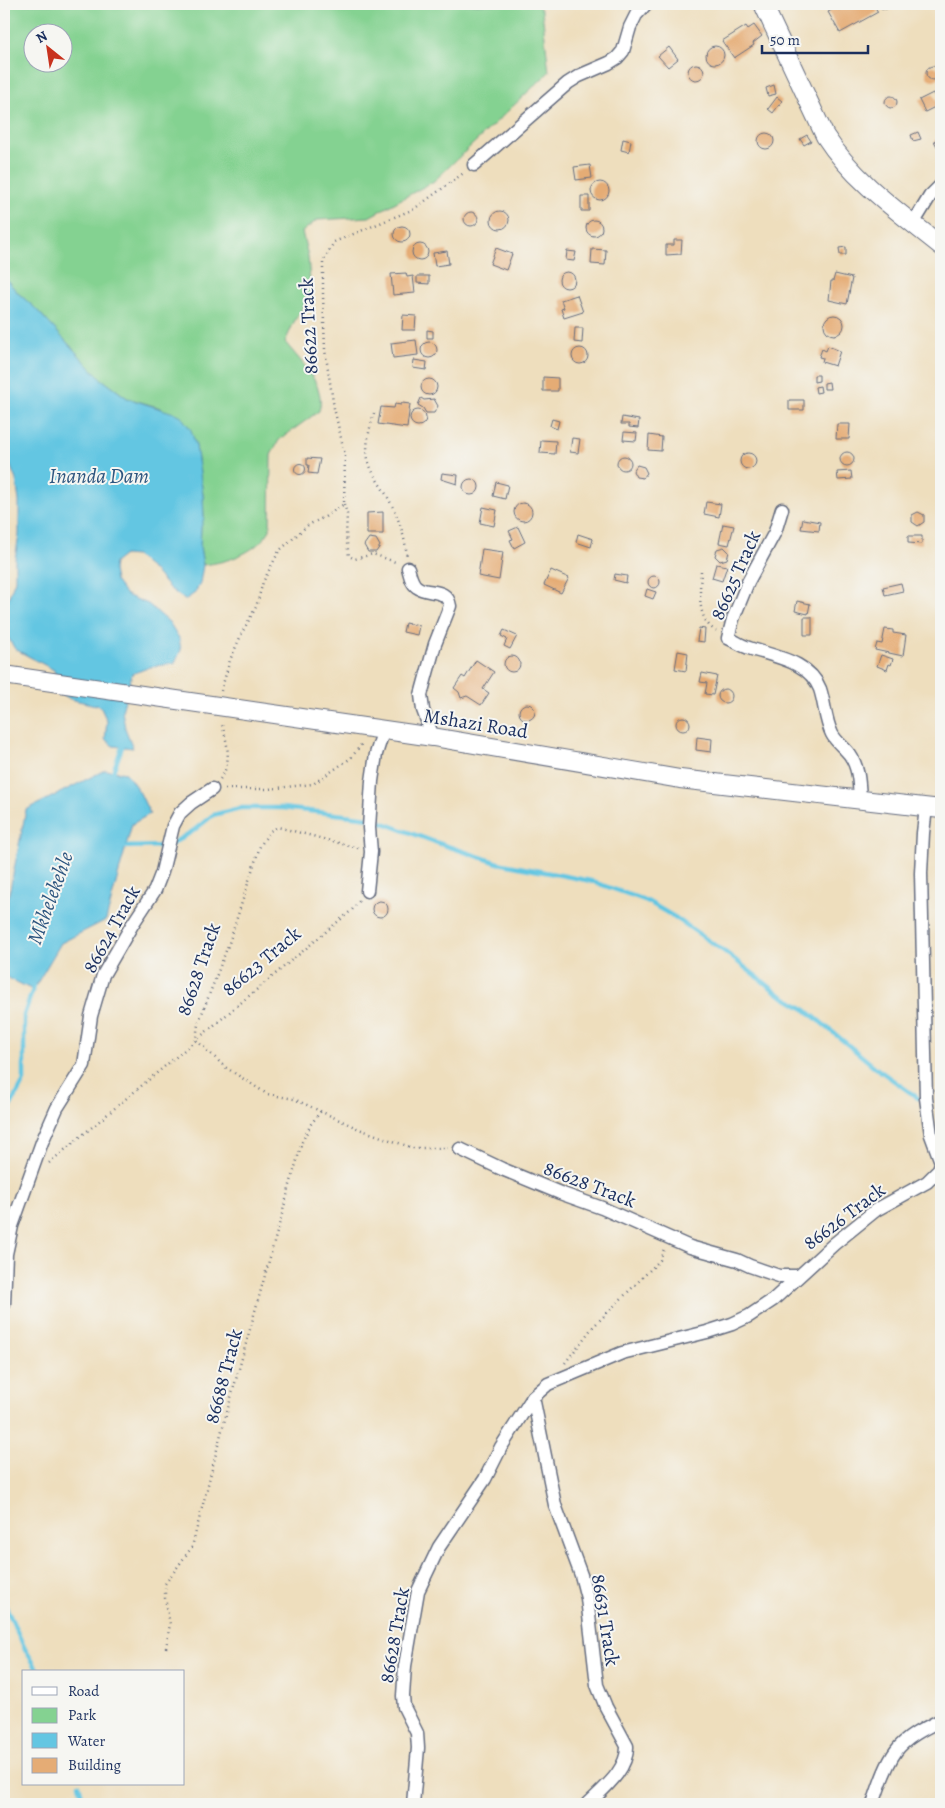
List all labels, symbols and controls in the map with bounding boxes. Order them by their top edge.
north arrow [22,22,72,72]
scale bar [762,22,869,54]
text: N [33,26,51,48]
text: 50 m [770,30,800,50]
street label: 86622 Track [292,277,325,375]
water label: Inanda Dam [49,462,149,490]
street label: 86625 Track [704,526,767,624]
street label: Mshazi Road [422,702,530,745]
water label: Mkhelekehle [20,847,80,948]
street label: 86624 Track [76,881,147,978]
street label: 86628 Track [170,919,227,1019]
street label: 86623 Track [216,920,307,1002]
street label: 86628 Track [540,1155,640,1214]
street label: 86626 Track [798,1177,891,1256]
street label: 86688 Track [198,1326,249,1427]
street label: 86631 Track [585,1572,626,1668]
street label: 86628 Track [373,1585,416,1685]
legend [22,1670,185,1786]
text: Road [68,1681,100,1701]
text: Park [68,1705,97,1725]
text: Water [67,1731,105,1751]
text: Building [68,1755,121,1775]

